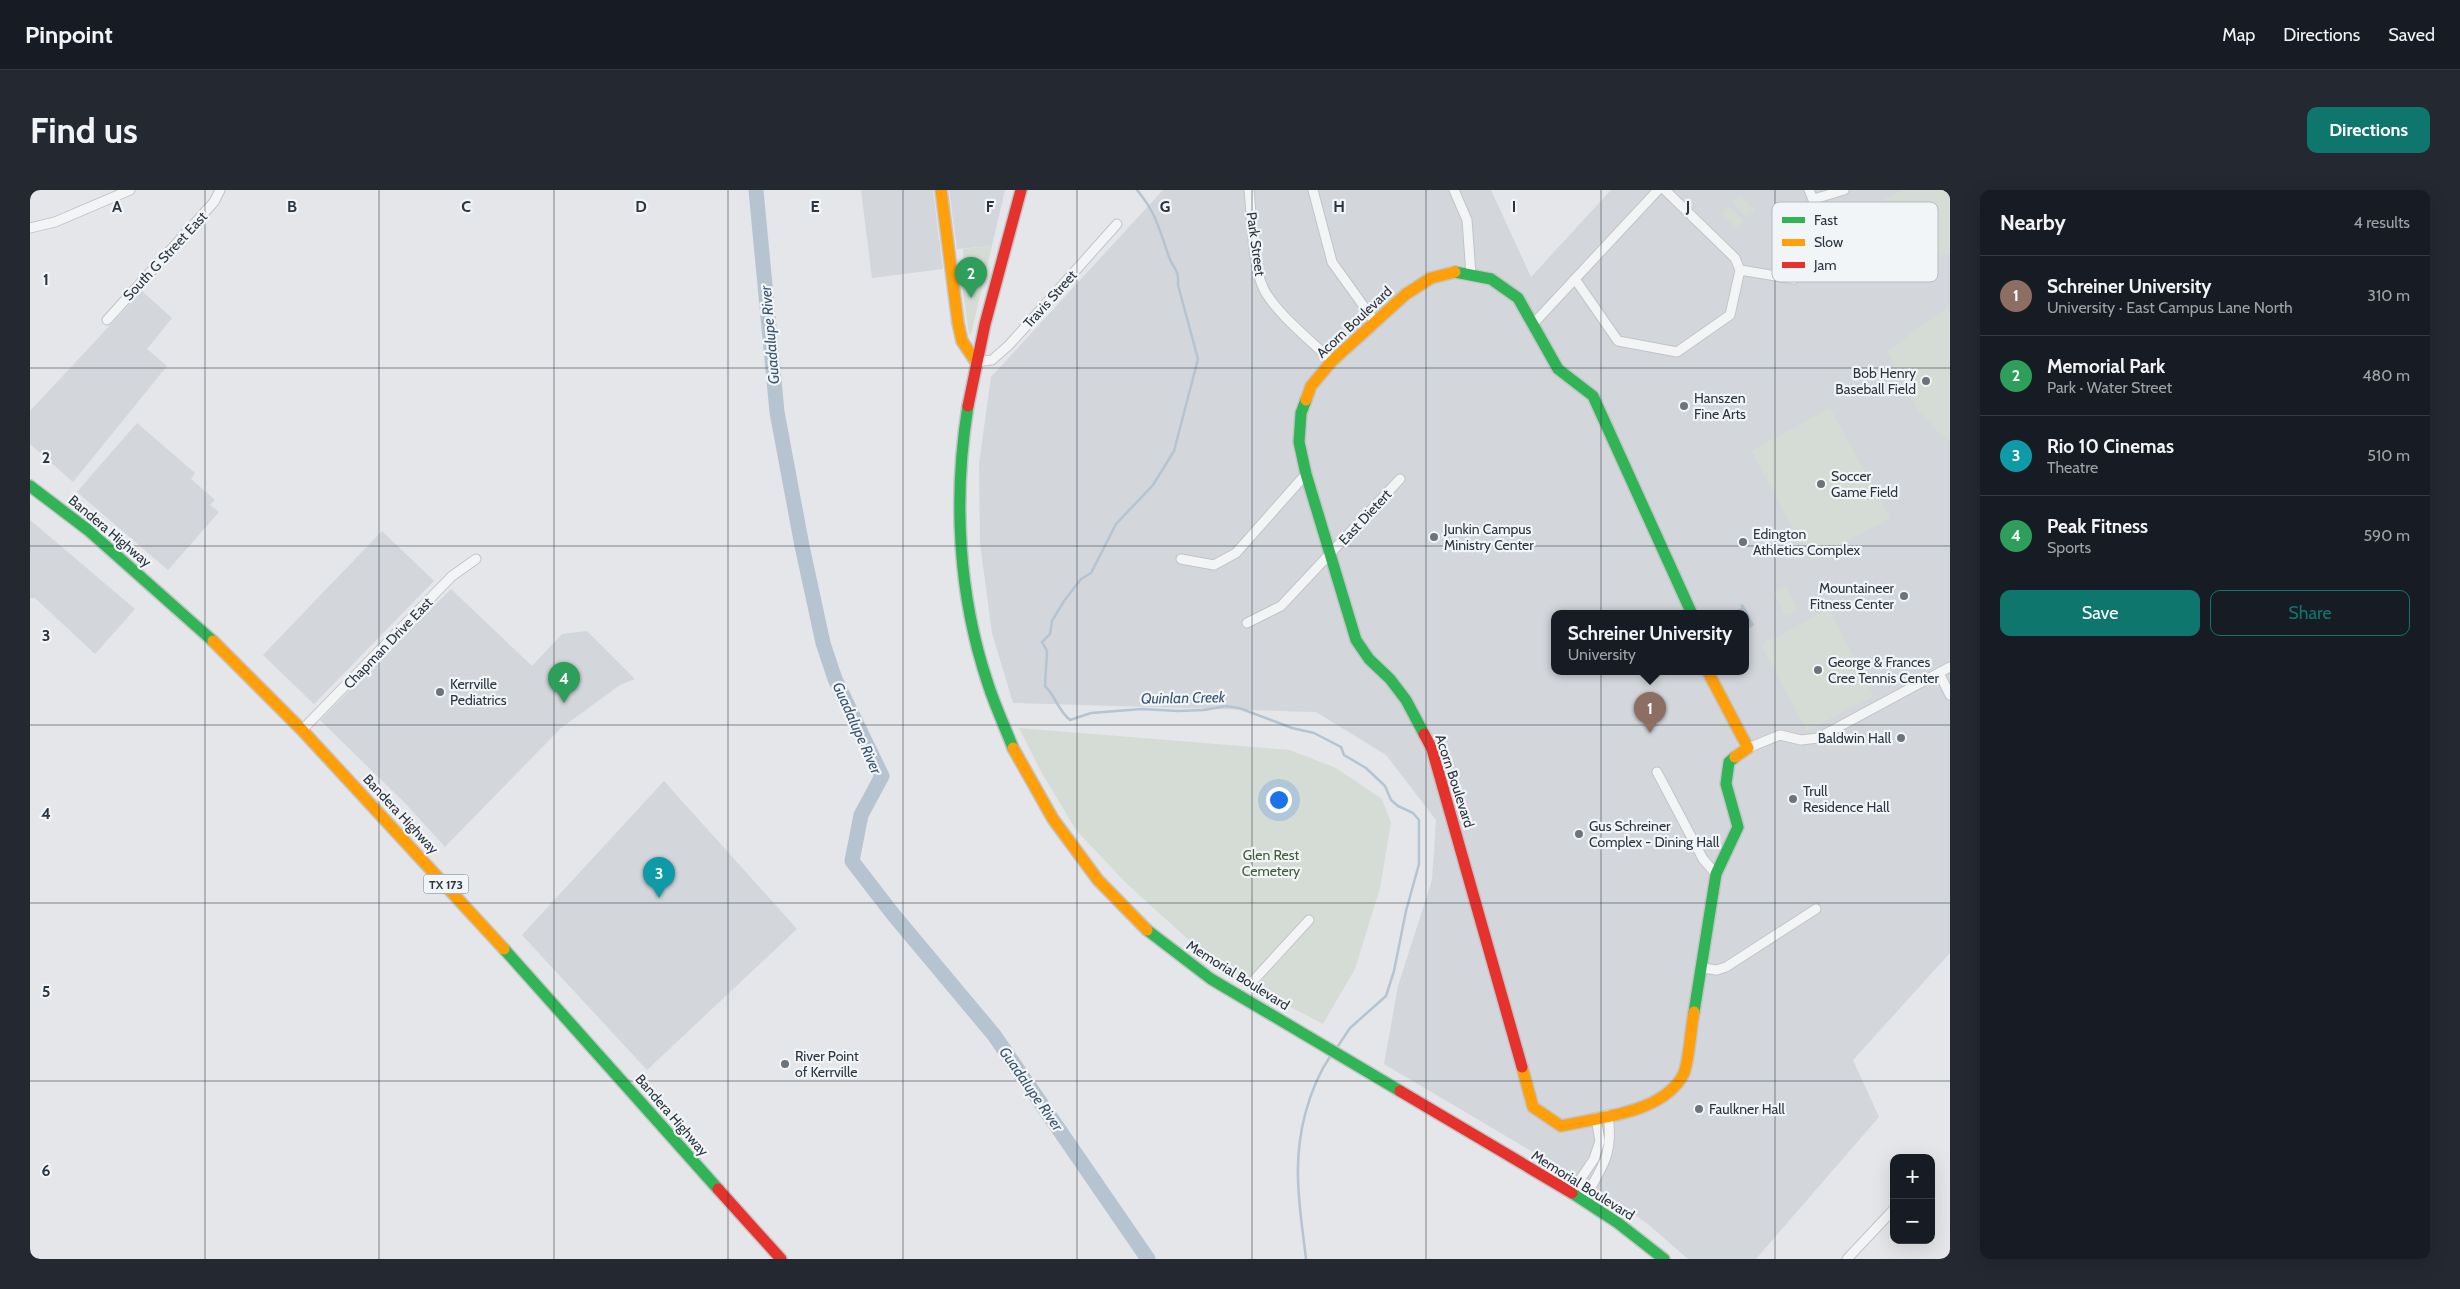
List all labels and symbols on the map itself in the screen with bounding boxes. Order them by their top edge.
text: A [112,197,122,216]
text: B [287,197,297,216]
text: C [461,197,471,216]
text: D [635,197,647,216]
text: E [810,197,820,216]
text: F [986,197,995,216]
text: G [1160,197,1170,216]
text: H [1333,197,1345,216]
text: I [1512,197,1516,216]
text: J [1685,197,1690,216]
legend [1772,202,1938,282]
street label: South G Street East [119,207,211,304]
street label: Park Street [1243,211,1269,277]
text: Fast [1814,211,1838,229]
text: Slow [1814,233,1843,251]
text: Jam [1813,256,1836,274]
pin: 2 [955,257,987,298]
street label: Travis Street [1019,266,1081,332]
text: 1 [43,270,49,289]
street label: Acorn Boulevard [1312,282,1396,362]
water label: Guadalupe River [757,284,783,385]
place label: Bob Henry Baseball Field [1835,364,1916,398]
marker: Bob Henry Baseball Field [1920,375,1932,387]
place label: Hanszen Fine Arts [1694,389,1746,423]
marker: Hanszen Fine Arts [1678,400,1690,412]
text: 2 [42,448,50,467]
place label: Soccer Game Field [1831,467,1898,501]
marker: Soccer Game Field [1815,478,1827,490]
street label: East Dietert [1335,485,1395,548]
street label: Bandera Highway [65,491,155,571]
place label: Junkin Campus Ministry Center [1443,520,1534,554]
place label: Edington Athletics Complex [1753,525,1860,559]
marker: Junkin Campus Ministry Center [1428,531,1440,543]
marker: Edington Athletics Complex [1737,536,1749,548]
place label: Mountaineer Fitness Center [1810,579,1895,613]
marker: Mountaineer Fitness Center [1898,590,1910,602]
street label: Chapman Drive East [340,593,436,693]
text: 3 [42,626,50,645]
place label: George & Frances Cree Tennis Center [1828,653,1939,687]
pin: 4 [548,662,580,703]
marker: George & Frances Cree Tennis Center [1812,664,1824,676]
place label: Kerrville Pediatrics [450,675,507,709]
water label: Guadalupe River [829,679,886,778]
marker: Kerrville Pediatrics [434,686,446,698]
water label: Quinlan Creek [1141,688,1226,708]
pin: 1 [1634,692,1666,733]
place label: Baldwin Hall [1818,729,1892,747]
street label: Acorn Boulevard [1431,732,1479,830]
marker: Baldwin Hall [1895,732,1907,744]
street label: Bandera Highway [359,770,443,858]
place label: Trull Residence Hall [1803,782,1890,816]
your location [1266,787,1292,813]
marker: Trull Residence Hall [1787,793,1799,805]
text: 4 [41,804,51,823]
place label: Gus Schreiner Complex - Dining Hall [1589,817,1720,851]
marker: Gus Schreiner Complex - Dining Hall [1573,828,1585,840]
park label: Glen Rest Cemetery [1242,846,1300,880]
pin: 3 [643,857,675,898]
road number: TX 173 [424,874,468,894]
street label: Memorial Boulevard [1183,936,1293,1014]
text: 5 [42,982,50,1001]
water label: Guadalupe River [995,1043,1067,1136]
place label: River Point of Kerrville [795,1047,859,1081]
marker: River Point of Kerrville [779,1058,791,1070]
street label: Bandera Highway [631,1070,713,1160]
place label: Faulkner Hall [1709,1100,1785,1118]
marker: Faulkner Hall [1693,1103,1705,1115]
street label: Memorial Boulevard [1528,1146,1638,1224]
text: 6 [42,1161,51,1180]

